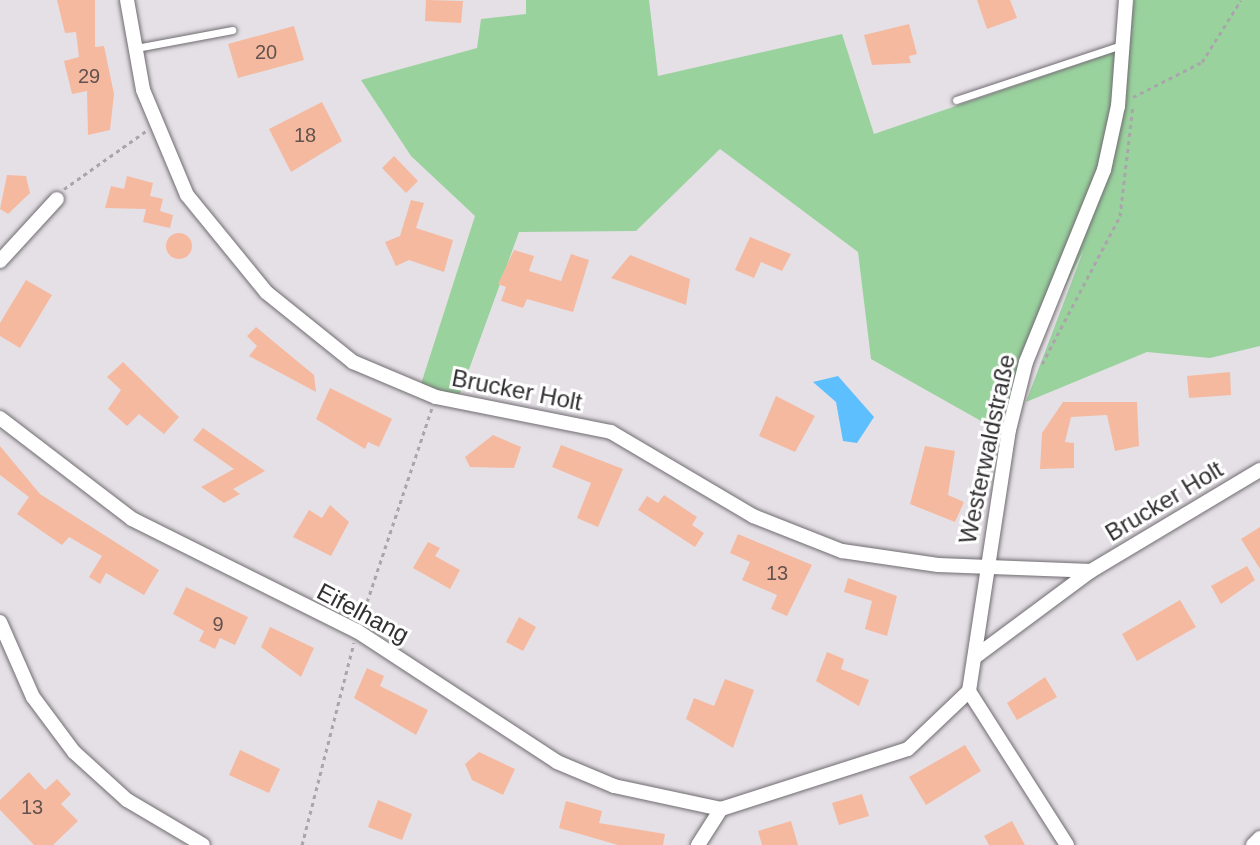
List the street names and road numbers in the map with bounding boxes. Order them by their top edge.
street label: Westerwaldstraße [953,352,1021,546]
street label: Brucker Holt [449,363,585,417]
street label: Brucker Holt [1100,455,1228,547]
street label: Eifelhang [312,577,414,649]

